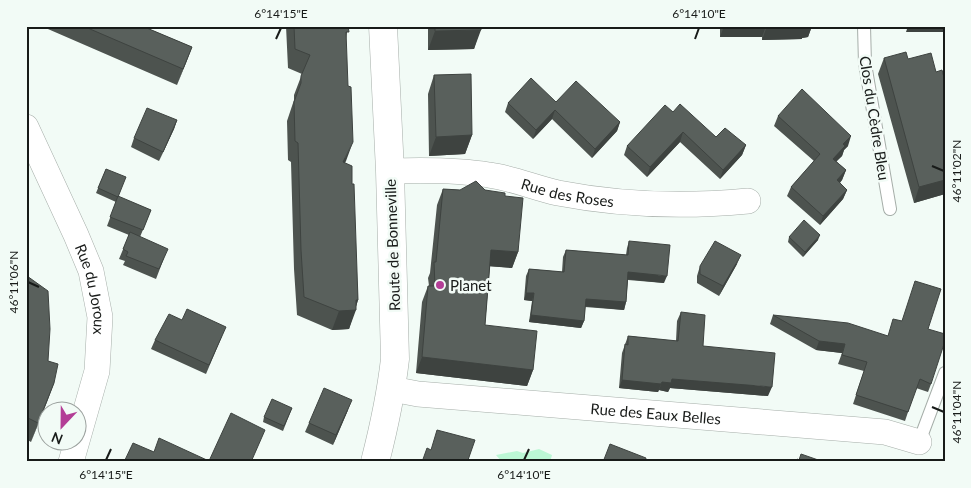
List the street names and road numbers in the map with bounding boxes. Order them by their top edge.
street label: Clos du Cèdre Bleu [856,55,894,181]
street label: Rue des Roses [519,174,615,210]
street label: Route de Bonneville [381,179,403,311]
street label: Rue du Joroux [72,241,109,336]
street label: Rue des Eaux Belles [590,399,722,428]

